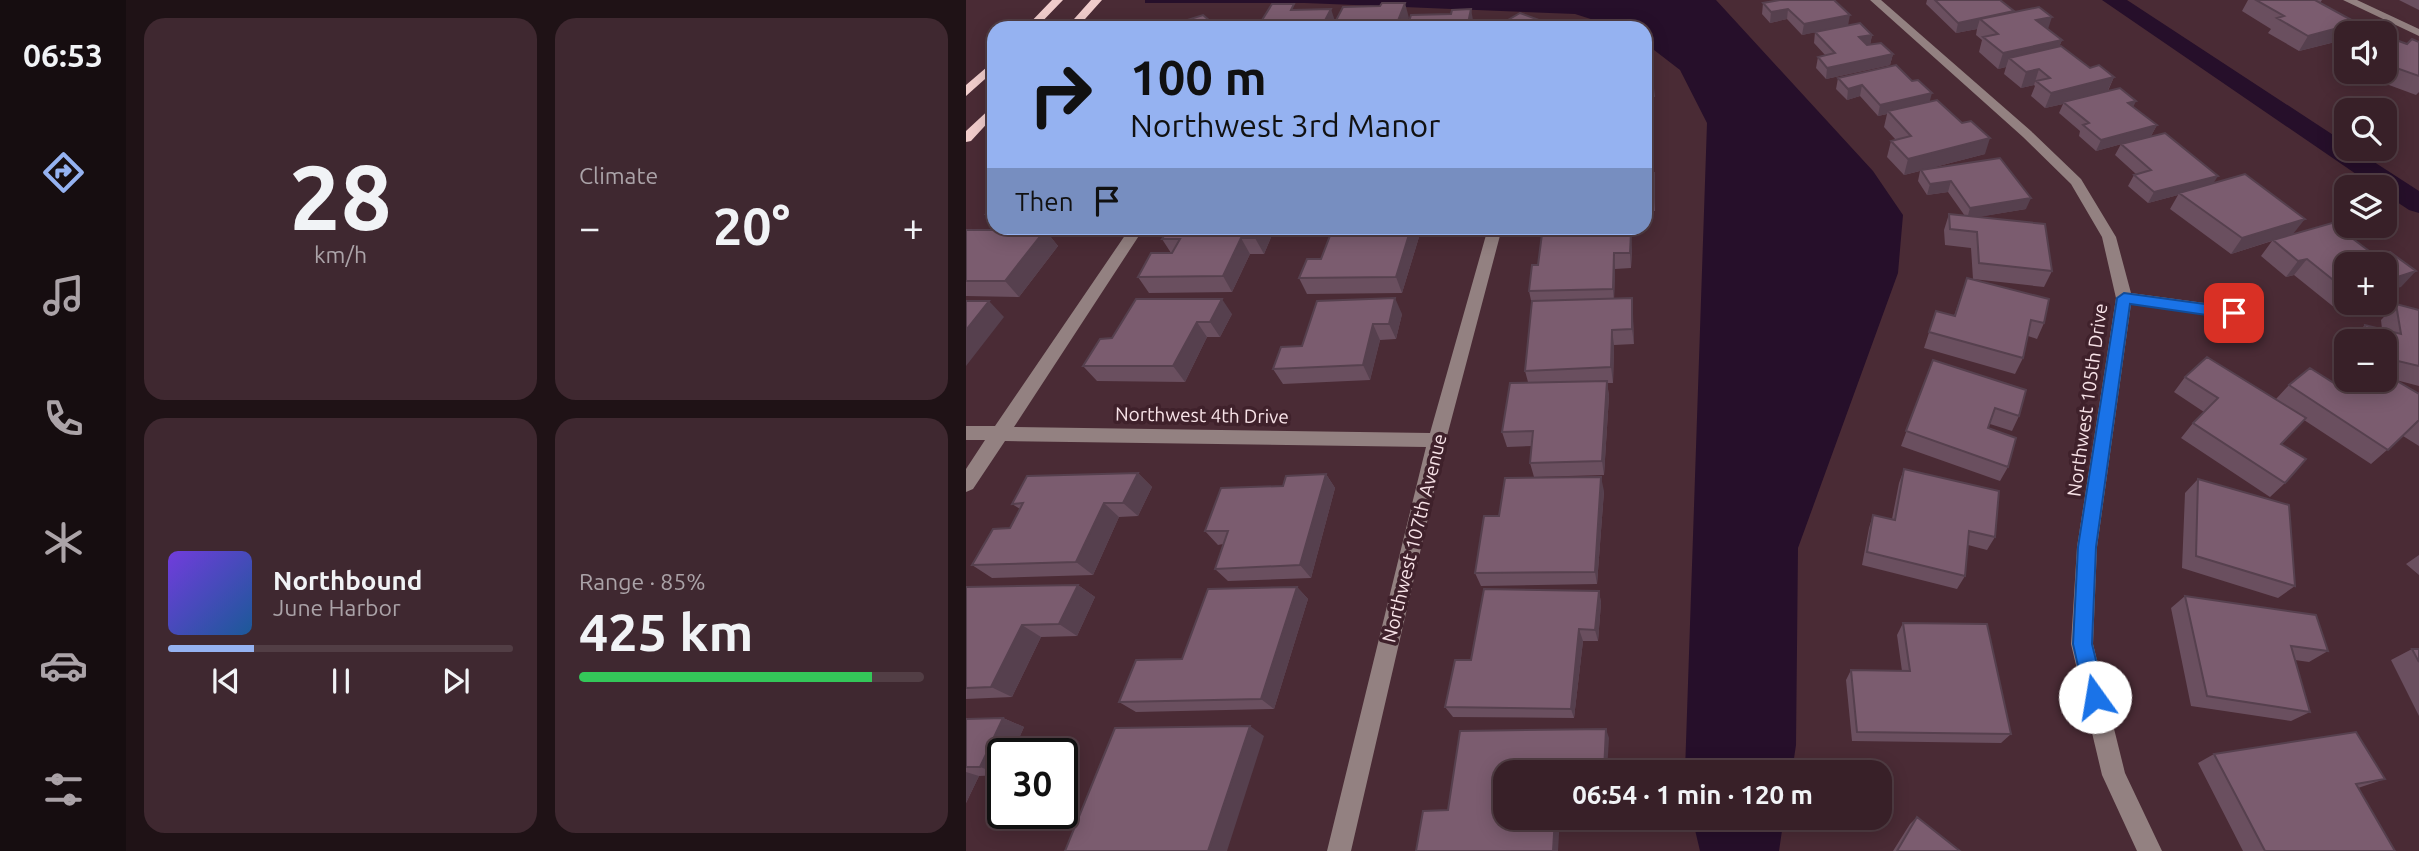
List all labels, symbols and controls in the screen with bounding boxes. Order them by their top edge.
map controls [2334,21,2397,392]
button: sound [2334,21,2397,84]
text: 06:53 [23,37,103,73]
icon: right [1015,49,1106,140]
text: 100 m [1130,49,1267,104]
button: search [2334,98,2397,161]
text: Northwest 3rd Manor [1130,107,1440,143]
text: 28 [289,145,392,247]
icon: directions [39,148,88,197]
text: Climate [579,163,658,188]
button: layers [2334,175,2397,238]
icon: arrive [1088,182,1126,220]
text: Then [1015,187,1074,216]
text: 20° [713,197,790,255]
text: − [579,206,600,248]
text: + [903,206,924,248]
text: km/h [314,242,367,267]
button: + [2334,252,2397,315]
icon: music [39,271,88,320]
pin [2204,283,2264,343]
icon: arrive [2215,294,2253,332]
street label: Northwest 105th Drive [2063,302,2111,498]
button: − [2334,329,2397,392]
icon: phone [39,394,88,443]
street label: Northwest 4th Drive [1115,402,1289,428]
street label: Northwest 107th Avenue [1377,431,1451,645]
icon: climate [39,518,88,567]
text: Northbound [273,566,422,595]
text: Range · 85% [579,569,706,594]
text: June Harbor [273,595,401,620]
text: 425 km [579,603,753,661]
icon: car [39,641,88,690]
position arrow [2058,660,2132,734]
icon: previous [207,662,245,700]
icon: pause [322,662,360,700]
icon: next [437,662,475,700]
speed limit sign: 30 [987,738,1078,829]
icon: filters [39,765,88,814]
text: 06:54 · 1 min · 120 m [1572,780,1813,809]

